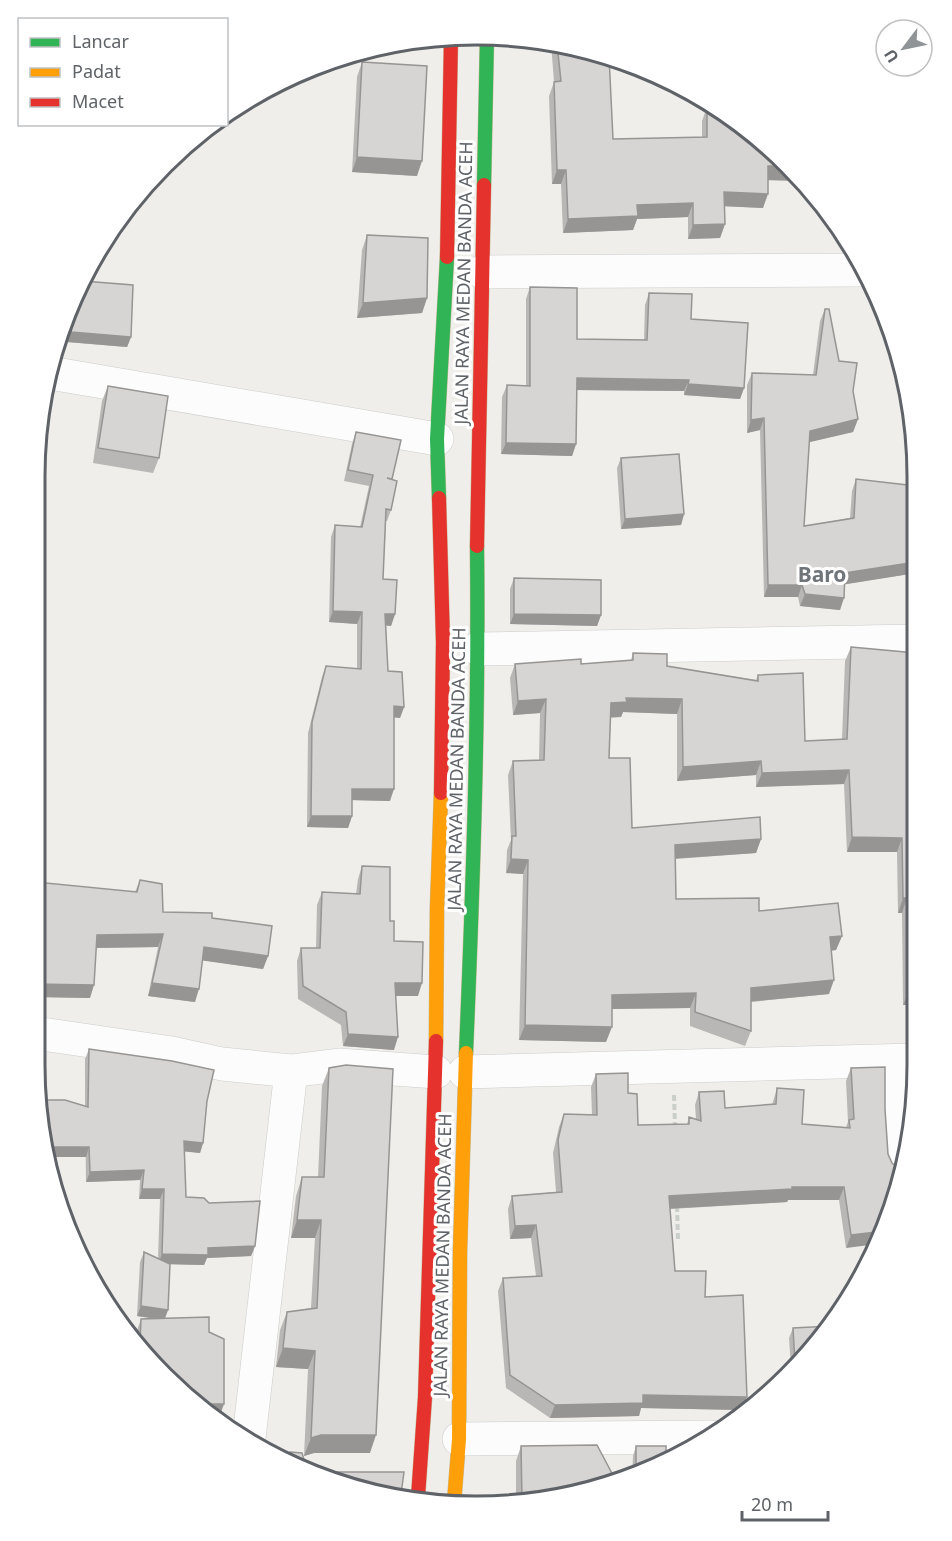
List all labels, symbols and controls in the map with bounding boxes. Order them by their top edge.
legend [18,18,228,126]
north arrow [874,18,934,78]
text: Lancar [72,29,129,53]
text: U [879,45,904,67]
text: Padat [72,59,121,83]
text: Macet [72,89,124,113]
street label: JALAN RAYA MEDAN BANDA ACEH [448,141,477,427]
district label: Baro [798,560,846,588]
street label: JALAN RAYA MEDAN BANDA ACEH [441,627,470,913]
street label: JALAN RAYA MEDAN BANDA ACEH [427,1113,456,1399]
scale bar [742,1484,828,1522]
text: 20 m [751,1492,793,1516]

